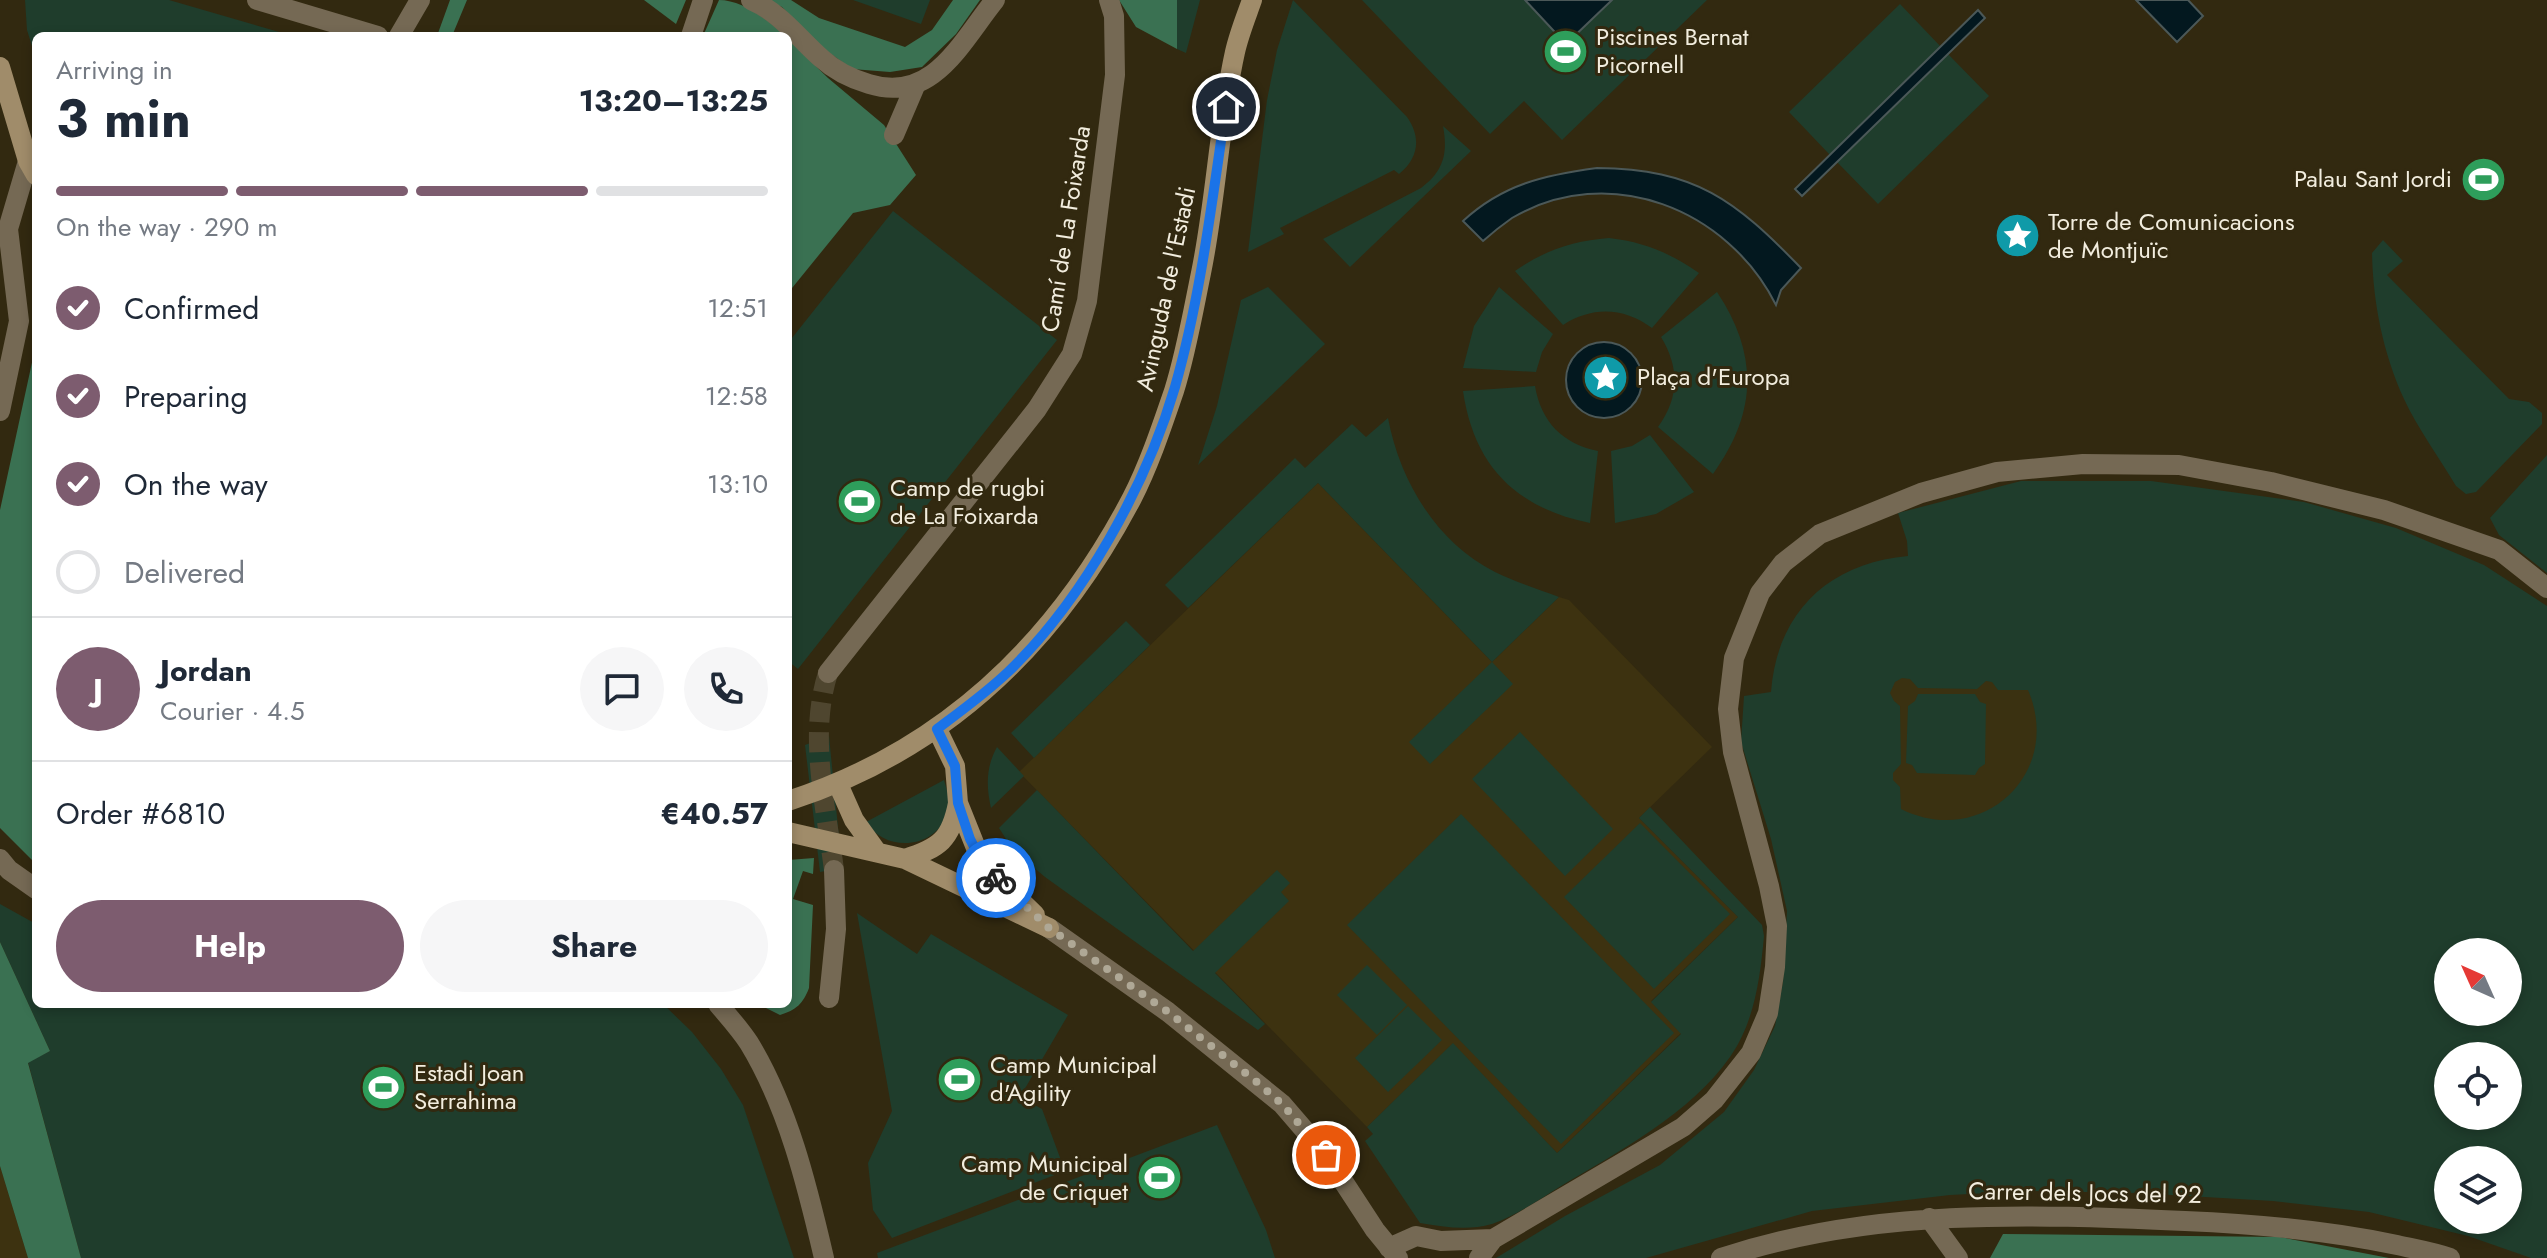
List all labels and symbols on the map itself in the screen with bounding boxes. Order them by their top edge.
place label: Piscines Bernat Picornell [1596,19,1749,82]
sports icon: Piscines Bernat Picornell [1541,27,1589,75]
pin [1192,73,1260,141]
street label: Camí de La Foixarda [1032,123,1099,335]
sports icon: Palau Sant Jordi [2459,155,2507,203]
place label: Palau Sant Jordi [2294,161,2452,196]
street label: Avinguda de l'Estadi [1127,183,1204,394]
place label: Torre de Comunicacions de Montjuïc [2048,204,2295,267]
place icon: Torre de Comunicacions de Montjuïc [1993,212,2041,260]
place icon: Plaça d'Europa [1582,353,1630,401]
place label: Plaça d'Europa [1637,359,1790,394]
place label: Camp de rugbi de La Foixarda [890,470,1045,533]
sports icon: Camp de rugbi de La Foixarda [835,478,883,526]
courier [956,838,1036,918]
north arrow [2434,938,2522,1026]
place label: Camp Municipal d'Agility [990,1047,1157,1110]
place label: Estadi Joan Serrahima [414,1055,524,1118]
sports icon: Camp Municipal d'Agility [935,1055,983,1103]
sports icon: Estadi Joan Serrahima [359,1063,407,1111]
pin [1292,1121,1360,1189]
place label: Camp Municipal de Criquet [961,1146,1128,1209]
sports icon: Camp Municipal de Criquet [1135,1154,1183,1202]
street label: Carrer dels Jocs del 92 [1968,1173,2202,1212]

